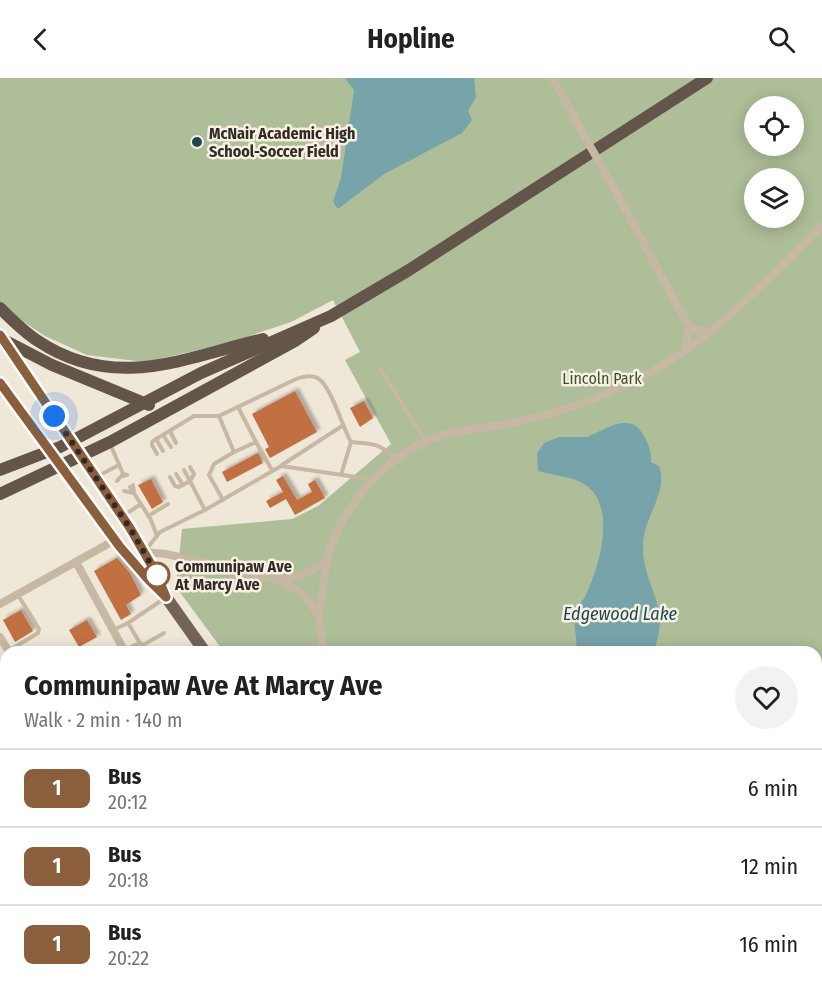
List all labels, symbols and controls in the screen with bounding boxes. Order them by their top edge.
icon: back [24,23,57,56]
text: Hopline [367,23,455,55]
icon: search [765,23,798,56]
map controls [744,96,804,228]
button: locate [744,96,804,156]
place label: McNair Academic High School-Soccer Field [209,124,355,161]
marker: McNair Academic High School-Soccer Field [190,135,204,149]
button: layers [744,168,804,228]
park label: Lincoln Park [562,369,642,388]
your location [39,401,69,431]
place label: Communipaw Ave At Marcy Ave [174,557,292,594]
marker: Communipaw Ave At Marcy Ave [144,562,170,588]
water label: Edgewood Lake [563,603,678,625]
button: heart [735,666,798,729]
text: Communipaw Ave At Marcy Ave [24,669,382,702]
text: Walk · 2 min · 140 m [24,708,182,732]
text: Bus [108,763,141,790]
text: 1 [53,775,61,801]
text: 6 min [748,775,798,802]
text: 20:12 [108,790,147,814]
text: Bus [108,841,141,868]
text: 1 [53,853,61,879]
text: 12 min [740,853,798,880]
text: 20:18 [108,868,148,892]
text: Bus [108,919,141,946]
text: 1 [53,931,61,957]
text: 16 min [739,931,798,958]
text: 20:22 [108,946,149,970]

